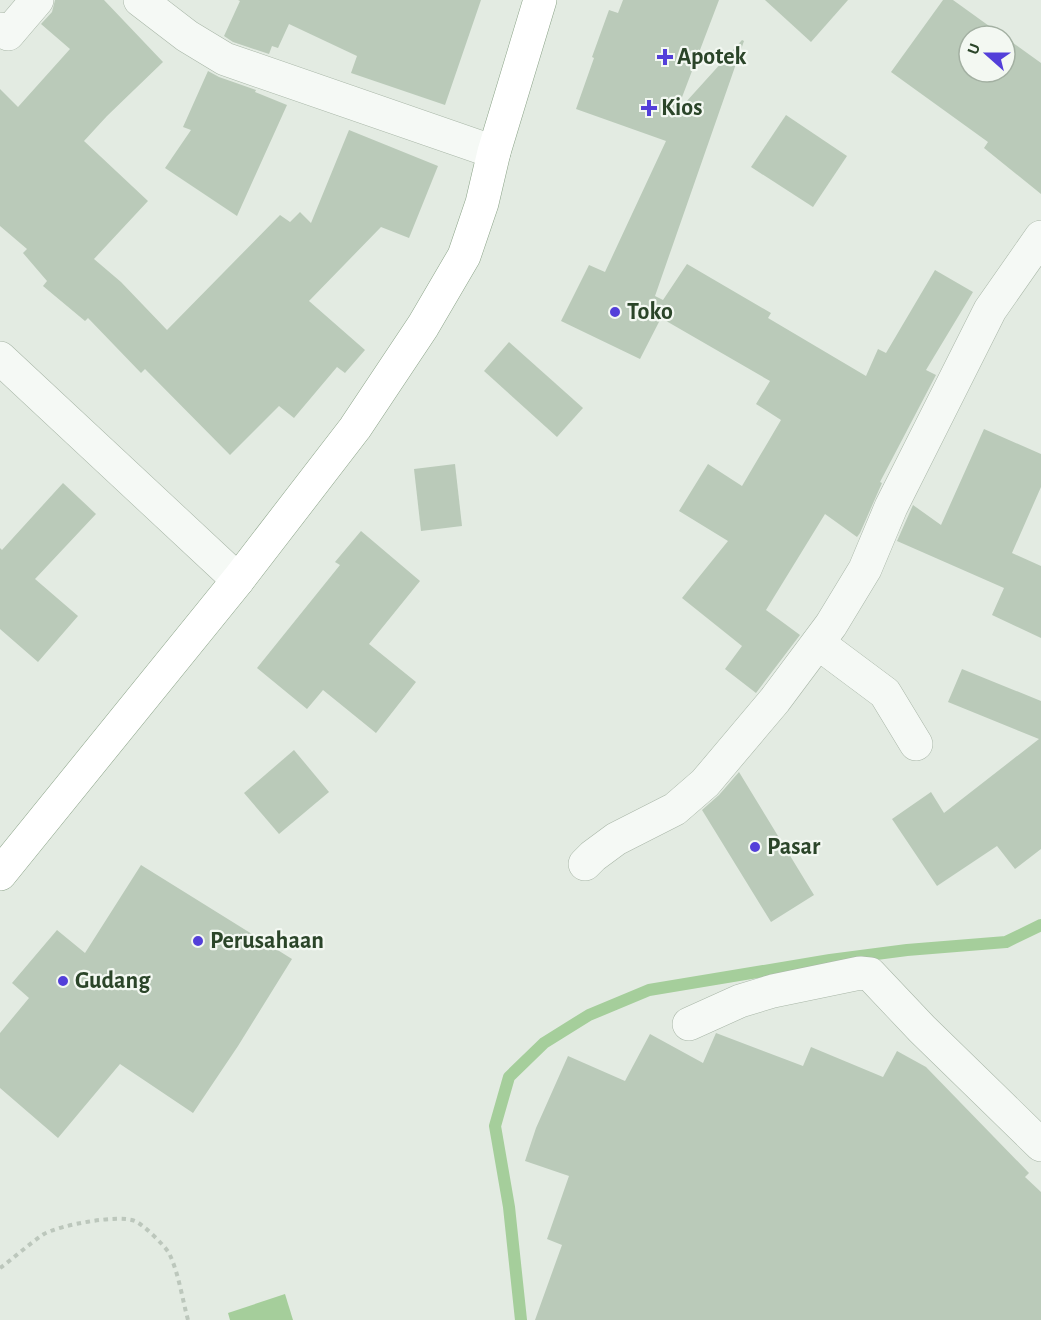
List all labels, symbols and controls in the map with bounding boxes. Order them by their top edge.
north arrow [957,24,1017,84]
text: U [965,41,983,57]
place label: Apotek [677,45,746,69]
marker: Apotek [658,50,672,64]
place label: Kios [661,96,702,120]
marker: Kios [642,101,656,115]
place label: Toko [627,300,673,324]
marker: Toko [608,305,622,319]
place label: Pasar [767,835,821,859]
marker: Pasar [748,840,762,854]
place label: Perusahaan [210,929,324,953]
marker: Perusahaan [191,934,205,948]
place label: Gudang [75,969,151,993]
marker: Gudang [56,974,70,988]

